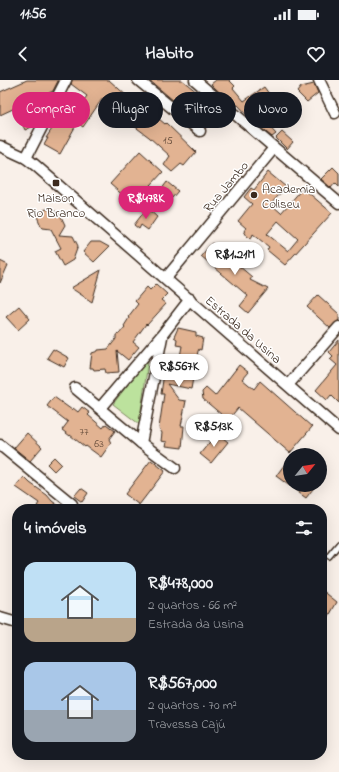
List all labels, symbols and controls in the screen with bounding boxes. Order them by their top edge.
text: 11:56 [20,3,46,25]
text: Habito [145,41,194,67]
icon: back [12,43,34,65]
icon: heart [305,43,327,65]
chip: Comprar [12,92,90,128]
chip: Alugar [98,92,163,128]
chip: Filtros [171,92,236,128]
chip: Novo [244,92,302,128]
house number: 15 [163,133,173,149]
street label: Rua Jambo [199,157,253,217]
marker: Maison Rio Branco [51,178,61,188]
place label: Academia Coliseu [262,180,315,214]
pin: R$478K [113,186,179,220]
place label: Maison Rio Branco [27,189,85,223]
text: R$478K [128,189,164,208]
marker: Academia Coliseu [249,190,259,200]
pin: R$1.21M [198,242,272,276]
text: R$1.21M [215,245,255,264]
street label: Estrada da Usina [201,292,285,369]
pin: R$567K [146,354,212,388]
text: R$567K [159,357,199,376]
pin: R$513K [181,414,247,448]
text: R$513K [195,417,233,436]
house number: 77 [79,424,89,440]
house number: 63 [94,436,104,452]
north arrow [283,448,327,492]
map controls [283,448,327,492]
text: 4 imóveis [24,516,87,541]
icon: filters [293,517,315,539]
text: R$478,000 [148,571,213,596]
icon: home [56,578,104,626]
text: 2 quartos · 66 m² [148,596,237,615]
text: Estrada da Usina [148,615,244,634]
text: R$567,000 [148,671,217,696]
icon: home [56,678,104,726]
text: 2 quartos · 70 m² [148,696,237,715]
text: Travessa Cajú [148,715,225,734]

